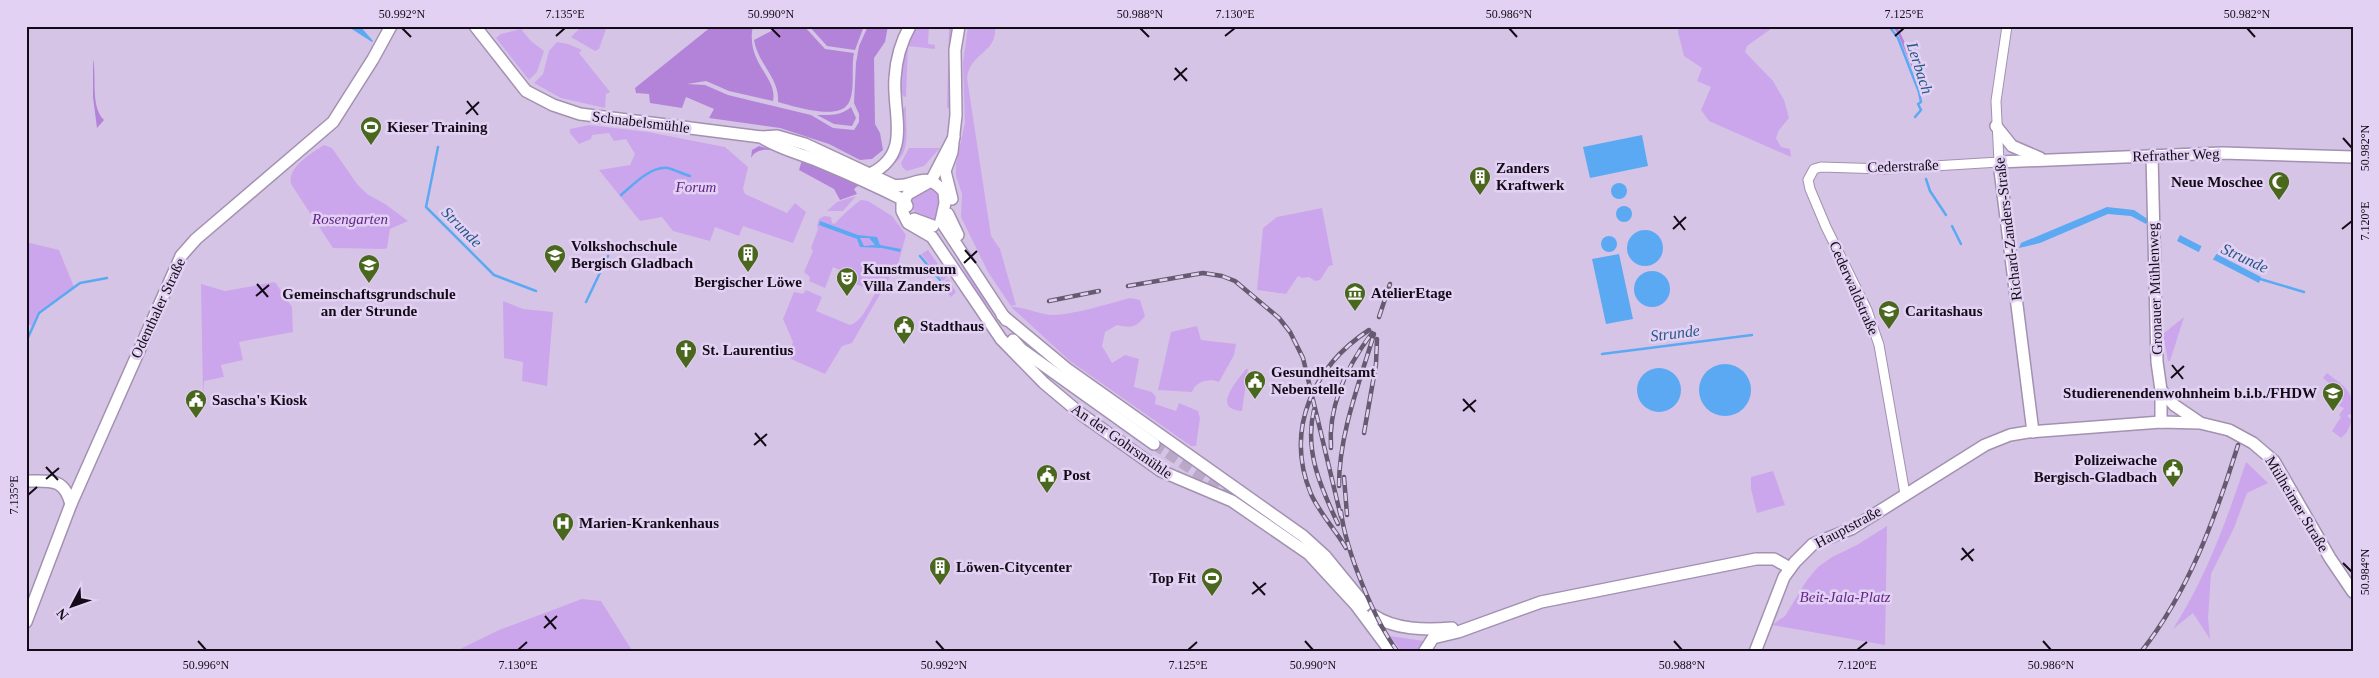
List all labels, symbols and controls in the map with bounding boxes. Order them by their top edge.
text: 50.992°N [379,7,426,21]
text: 7.135°E [545,7,585,21]
text: 50.990°N [748,7,795,21]
text: 50.988°N [1117,7,1164,21]
text: 7.130°E [1215,7,1255,21]
text: 50.986°N [1486,7,1533,21]
text: 7.125°E [1884,7,1924,21]
text: 50.982°N [2224,7,2271,21]
water label: Lerbach [1903,39,1936,96]
street label: Schnabelsmühle [591,108,691,136]
sports icon: Kieser Training [359,115,383,146]
place label: Kieser Training [387,119,488,135]
text: 50.982°N [2358,124,2372,171]
street label: Refrather Weg [2132,145,2220,165]
street label: Richard-Zanders-Straße [1991,156,2025,301]
street label: Cederstraße [1867,157,1939,175]
place label: Zanders Kraftwerk [1496,160,1565,193]
building icon: Zanders Kraftwerk [1468,165,1492,196]
mosque icon: Neue Moschee [2267,170,2291,201]
place label: Neue Moschee [2171,174,2263,190]
park label: Forum [675,179,717,195]
text: 7.120°E [2358,201,2372,241]
water label: Strunde [438,203,486,251]
park label: Rosengarten [311,211,388,227]
street label: Gronauer Mühlenweg [2145,222,2165,355]
place label: Volkshochschule Bergisch Gladbach [571,238,694,271]
street label: Cederwaldstraße [1826,239,1882,338]
water label: Strunde [2219,240,2271,276]
building icon: Bergischer Löwe [736,242,760,273]
school or university icon: Volkshochschule Bergisch Gladbach [543,243,567,274]
school or university icon: Gemeinschaftsgrundschule an der Strunde [357,253,381,284]
street label: Odenthaler Straße [128,255,188,361]
place label: Kunstmuseum Villa Zanders [863,261,957,294]
theatre icon: Kunstmuseum Villa Zanders [835,266,859,297]
place label: Bergischer Löwe [694,274,802,290]
museum icon: AtelierEtage [1343,281,1367,312]
place label: AtelierEtage [1371,285,1452,301]
place label: Gemeinschaftsgrundschule an der Strunde [282,286,456,319]
school or university icon: Caritashaus [1877,299,1901,330]
place label: Caritashaus [1905,303,1983,319]
public building icon: Stadthaus [892,314,916,345]
place label: Stadthaus [920,318,984,334]
water label: Strunde [1649,322,1701,344]
church icon: St. Laurentius [674,338,698,369]
place label: St. Laurentius [702,342,794,358]
place label: Gesundheitsamt Nebenstelle [1271,364,1375,397]
public building icon: Gesundheitsamt Nebenstelle [1243,369,1267,400]
school or university icon: Studierenendenwohnheim b.i.b./FHDW [2321,381,2345,412]
place label: Studierenendenwohnheim b.i.b./FHDW [2063,385,2317,401]
public building icon: Sascha's Kiosk [184,388,208,419]
place label: Sascha's Kiosk [212,392,308,408]
street label: An der Gohrsmühle [1069,400,1176,482]
place label: Polizeiwache Bergisch-Gladbach [2034,452,2158,485]
street label: Mülheimer Straße [2262,453,2332,555]
public building icon: Polizeiwache Bergisch-Gladbach [2161,457,2185,488]
public building icon: Post [1035,463,1059,494]
place label: Post [1063,467,1091,483]
text: 7.135°E [7,475,21,515]
street label: Hauptstraße [1812,503,1884,551]
hospital icon: Marien-Krankenhaus [551,511,575,542]
place label: Marien-Krankenhaus [579,515,719,531]
text: 50.984°N [2358,548,2372,595]
building icon: Löwen-Citycenter [928,555,952,586]
place label: Löwen-Citycenter [956,559,1072,575]
sports icon: Top Fit [1200,566,1224,597]
place label: Top Fit [1149,570,1196,586]
north arrow [48,580,98,630]
park label: Beit-Jala-Platz [1800,589,1891,605]
text: N [54,605,72,623]
text: 50.996°N [183,658,230,672]
text: 7.130°E [498,658,538,672]
text: 50.992°N [921,658,968,672]
text: 7.125°E [1168,658,1208,672]
text: 50.990°N [1290,658,1337,672]
text: 50.988°N [1659,658,1706,672]
text: 7.120°E [1837,658,1877,672]
text: 50.986°N [2028,658,2075,672]

